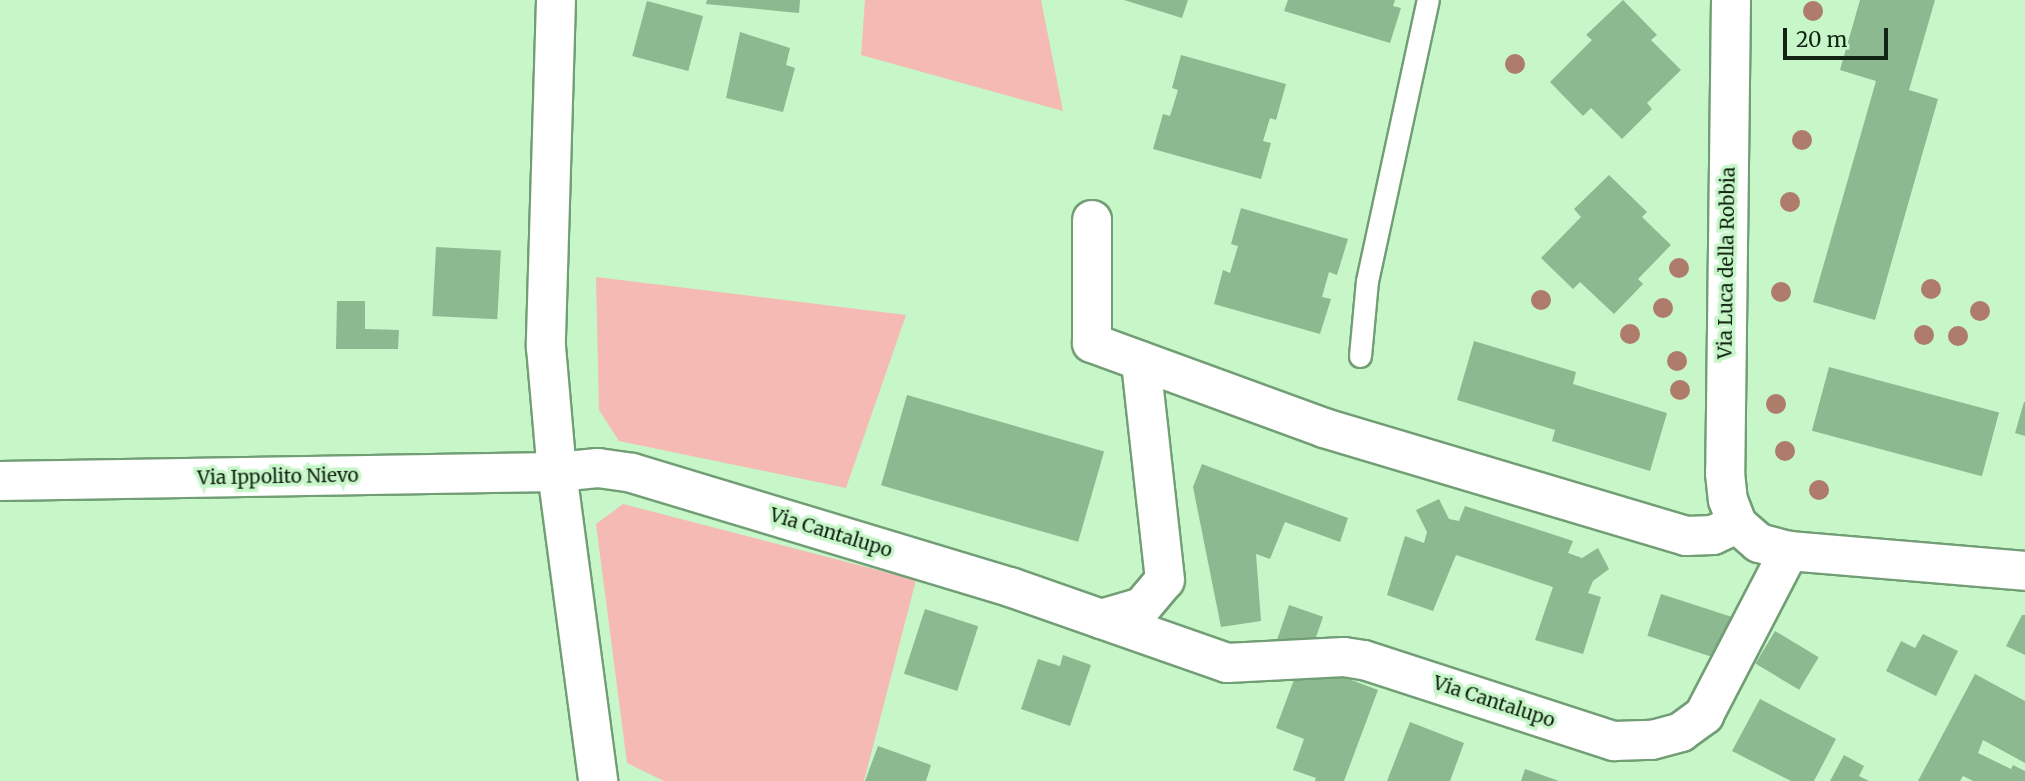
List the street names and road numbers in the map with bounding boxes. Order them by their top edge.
street label: Via Luca della Robbia [1714,167,1740,359]
street label: Via Ippolito Nievo [197,464,359,490]
street label: Via Cantalupo [767,504,895,562]
street label: Via Cantalupo [1430,672,1558,732]

